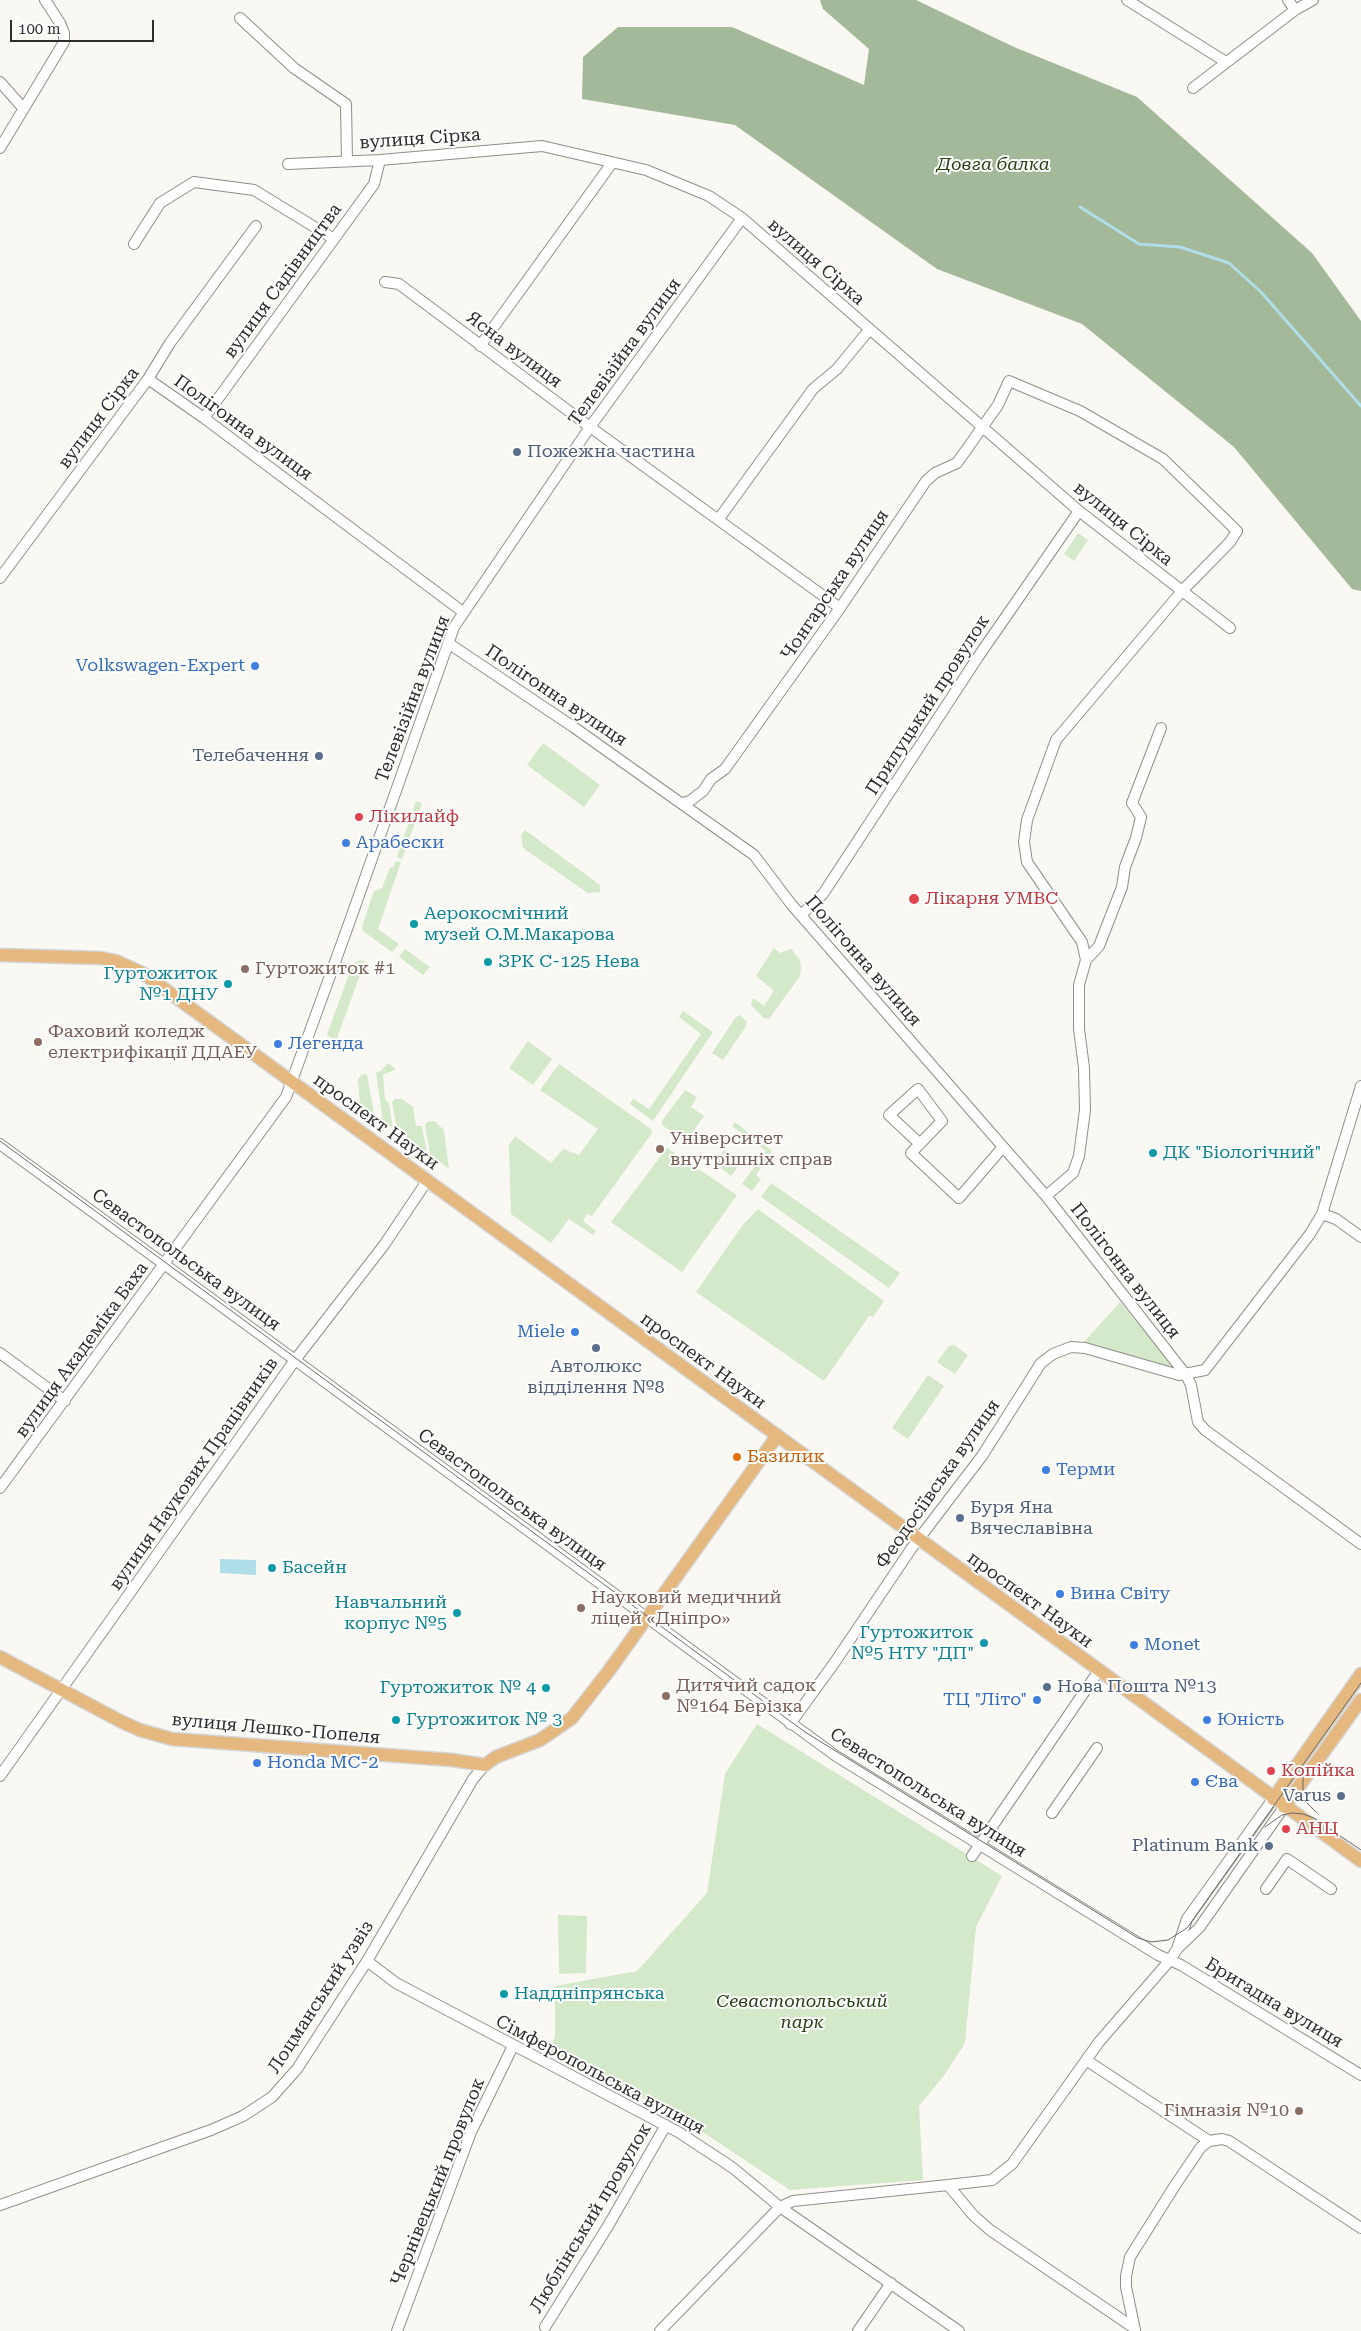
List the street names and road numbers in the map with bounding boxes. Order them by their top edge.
street label: вулиця Сірка [359,124,481,154]
street label: вулиця Садівництва [220,199,346,363]
street label: вулиця Сірка [763,214,869,310]
street label: Телевізійна вулиця [564,274,686,430]
street label: Ясна вулиця [462,307,566,393]
street label: вулиця Сірка [54,363,144,473]
street label: Полігонна вулиця [169,370,317,486]
street label: вулиця Сірка [1069,477,1177,571]
street label: Чонгарська вулиця [776,505,894,665]
street label: Прилуцький провулок [862,611,994,799]
street label: Телевізійна вулиця [371,612,455,786]
street label: Полігонна вулиця [481,641,631,751]
street label: Полігонна вулиця [800,891,926,1031]
street label: проспект Науки [309,1069,443,1175]
street label: Севастопольська вулиця [88,1184,284,1336]
street label: Полігонна вулиця [1065,1199,1185,1343]
street label: вулиця Академіка Баха [11,1258,153,1442]
street label: проспект Науки [636,1308,770,1414]
street label: вулиця Наукових Працівників [105,1353,283,1595]
street label: Феодосіївська вулиця [871,1395,1005,1573]
street label: Севастопольська вулиця [414,1424,610,1576]
street label: проспект Науки [963,1547,1097,1653]
street label: вулиця Лешко-Попеля [171,1709,381,1749]
street label: Севастопольська вулиця [826,1724,1030,1862]
street label: Лоцманський узвіз [264,1917,378,2077]
street label: Бригадна вулиця [1201,1953,1347,2053]
street label: Сімферопольська вулиця [492,2011,708,2139]
street label: Чернівецький провулок [386,2075,490,2289]
street label: Люблінський провулок [526,2119,656,2317]

